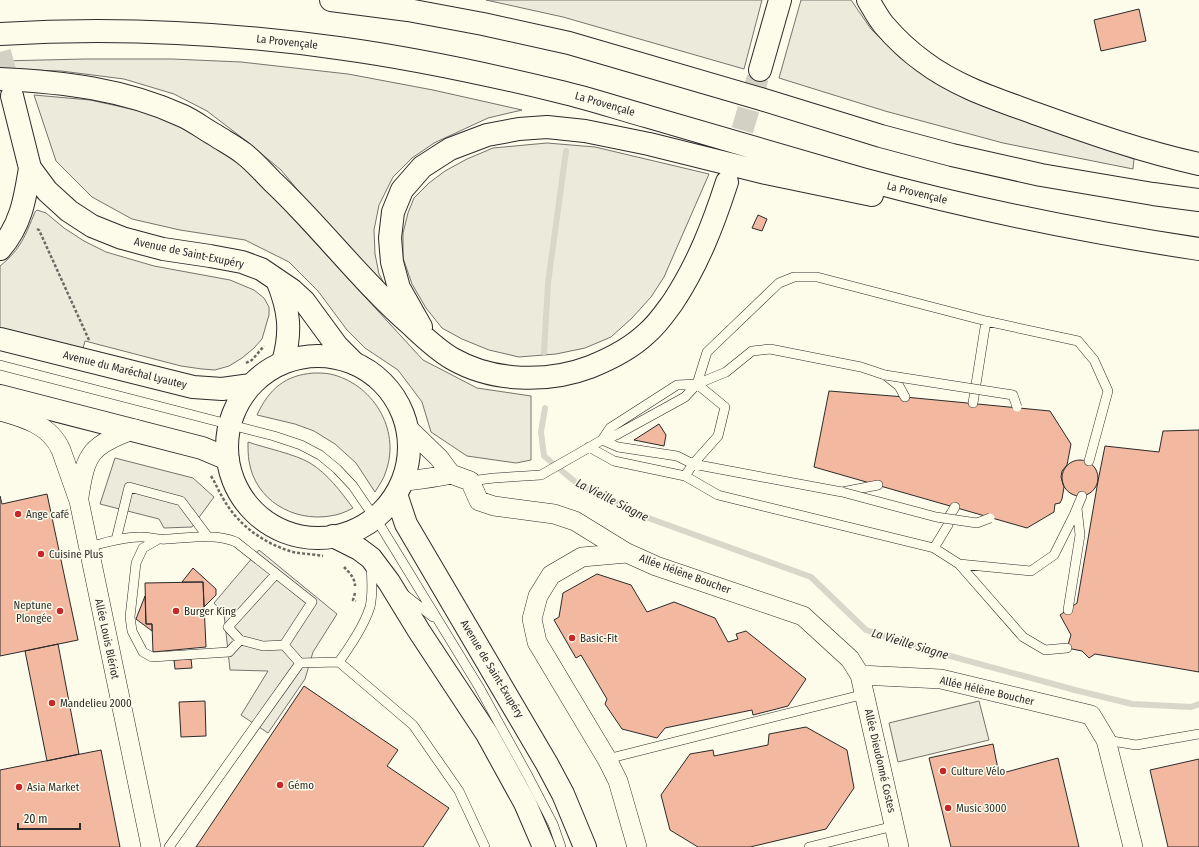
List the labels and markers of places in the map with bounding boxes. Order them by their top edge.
place label: Ange café [26,508,69,521]
marker: Ange café [13,509,23,519]
place label: Cuisine Plus [49,548,104,561]
marker: Cuisine Plus [36,549,46,559]
place label: Neptune Plongée [13,599,52,625]
place label: Burger King [184,605,237,618]
marker: Neptune Plongée [55,606,65,616]
marker: Burger King [171,606,181,616]
place label: Basic-Fit [580,632,618,645]
marker: Basic-Fit [567,633,577,643]
place label: Mandelieu 2000 [60,697,132,710]
marker: Mandelieu 2000 [47,698,57,708]
place label: Culture Vélo [951,765,1006,778]
marker: Culture Vélo [938,766,948,776]
place label: Gémo [288,779,314,792]
marker: Gémo [275,780,285,790]
place label: Asia Market [27,781,80,794]
marker: Asia Market [14,782,24,792]
place label: Music 3000 [956,802,1007,815]
marker: Music 3000 [943,803,953,813]

